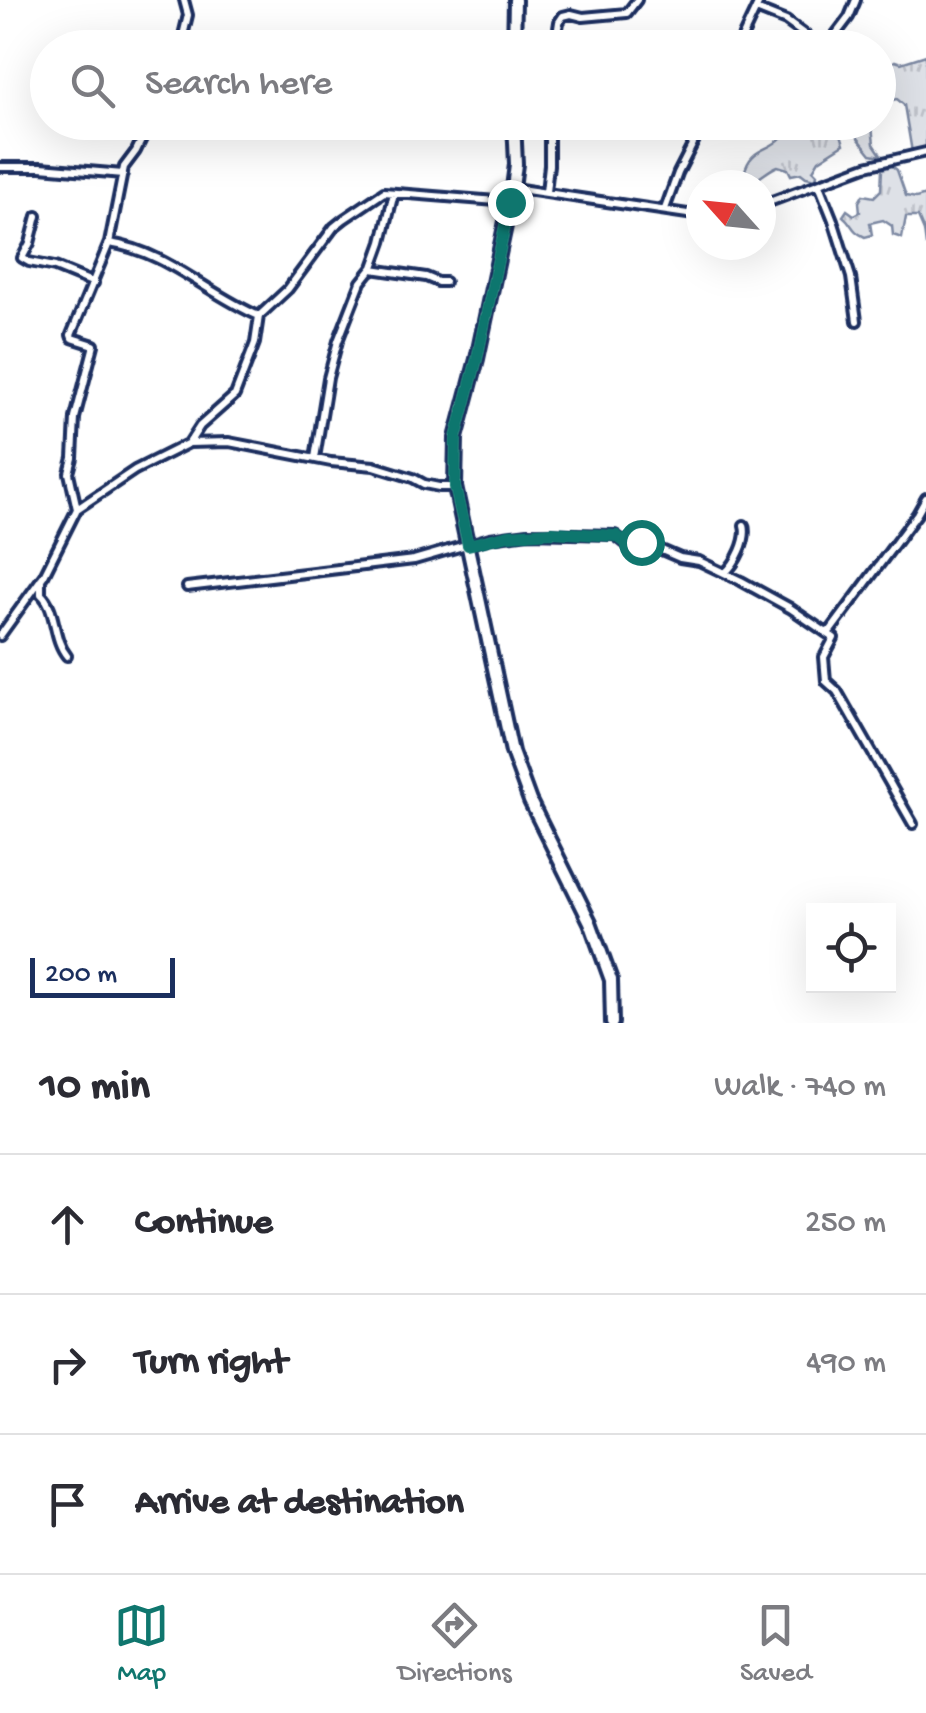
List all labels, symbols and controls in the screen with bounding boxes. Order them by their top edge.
search box [30,30,896,140]
icon: search [65,58,120,113]
text: Search here [145,63,332,107]
north arrow [686,170,776,260]
route end [488,180,534,226]
route start [619,520,665,566]
map controls [806,903,896,993]
button: locate [806,903,896,993]
scale bar [30,953,175,998]
text: 200 m [45,959,117,992]
text: 10 min [40,1064,150,1113]
text: Walk · 740 m [714,1069,886,1107]
icon: ahead [40,1197,95,1252]
text: Continue [135,1202,273,1246]
text: 250 m [805,1205,886,1243]
icon: right [40,1337,95,1392]
text: Turn right [135,1342,287,1386]
text: 490 m [806,1345,886,1383]
icon: arrive [40,1477,95,1532]
text: Arrive at destination [135,1482,464,1526]
tab: Map [114,1598,169,1691]
tab: Directions [398,1598,512,1691]
tab: Saved [740,1598,812,1691]

